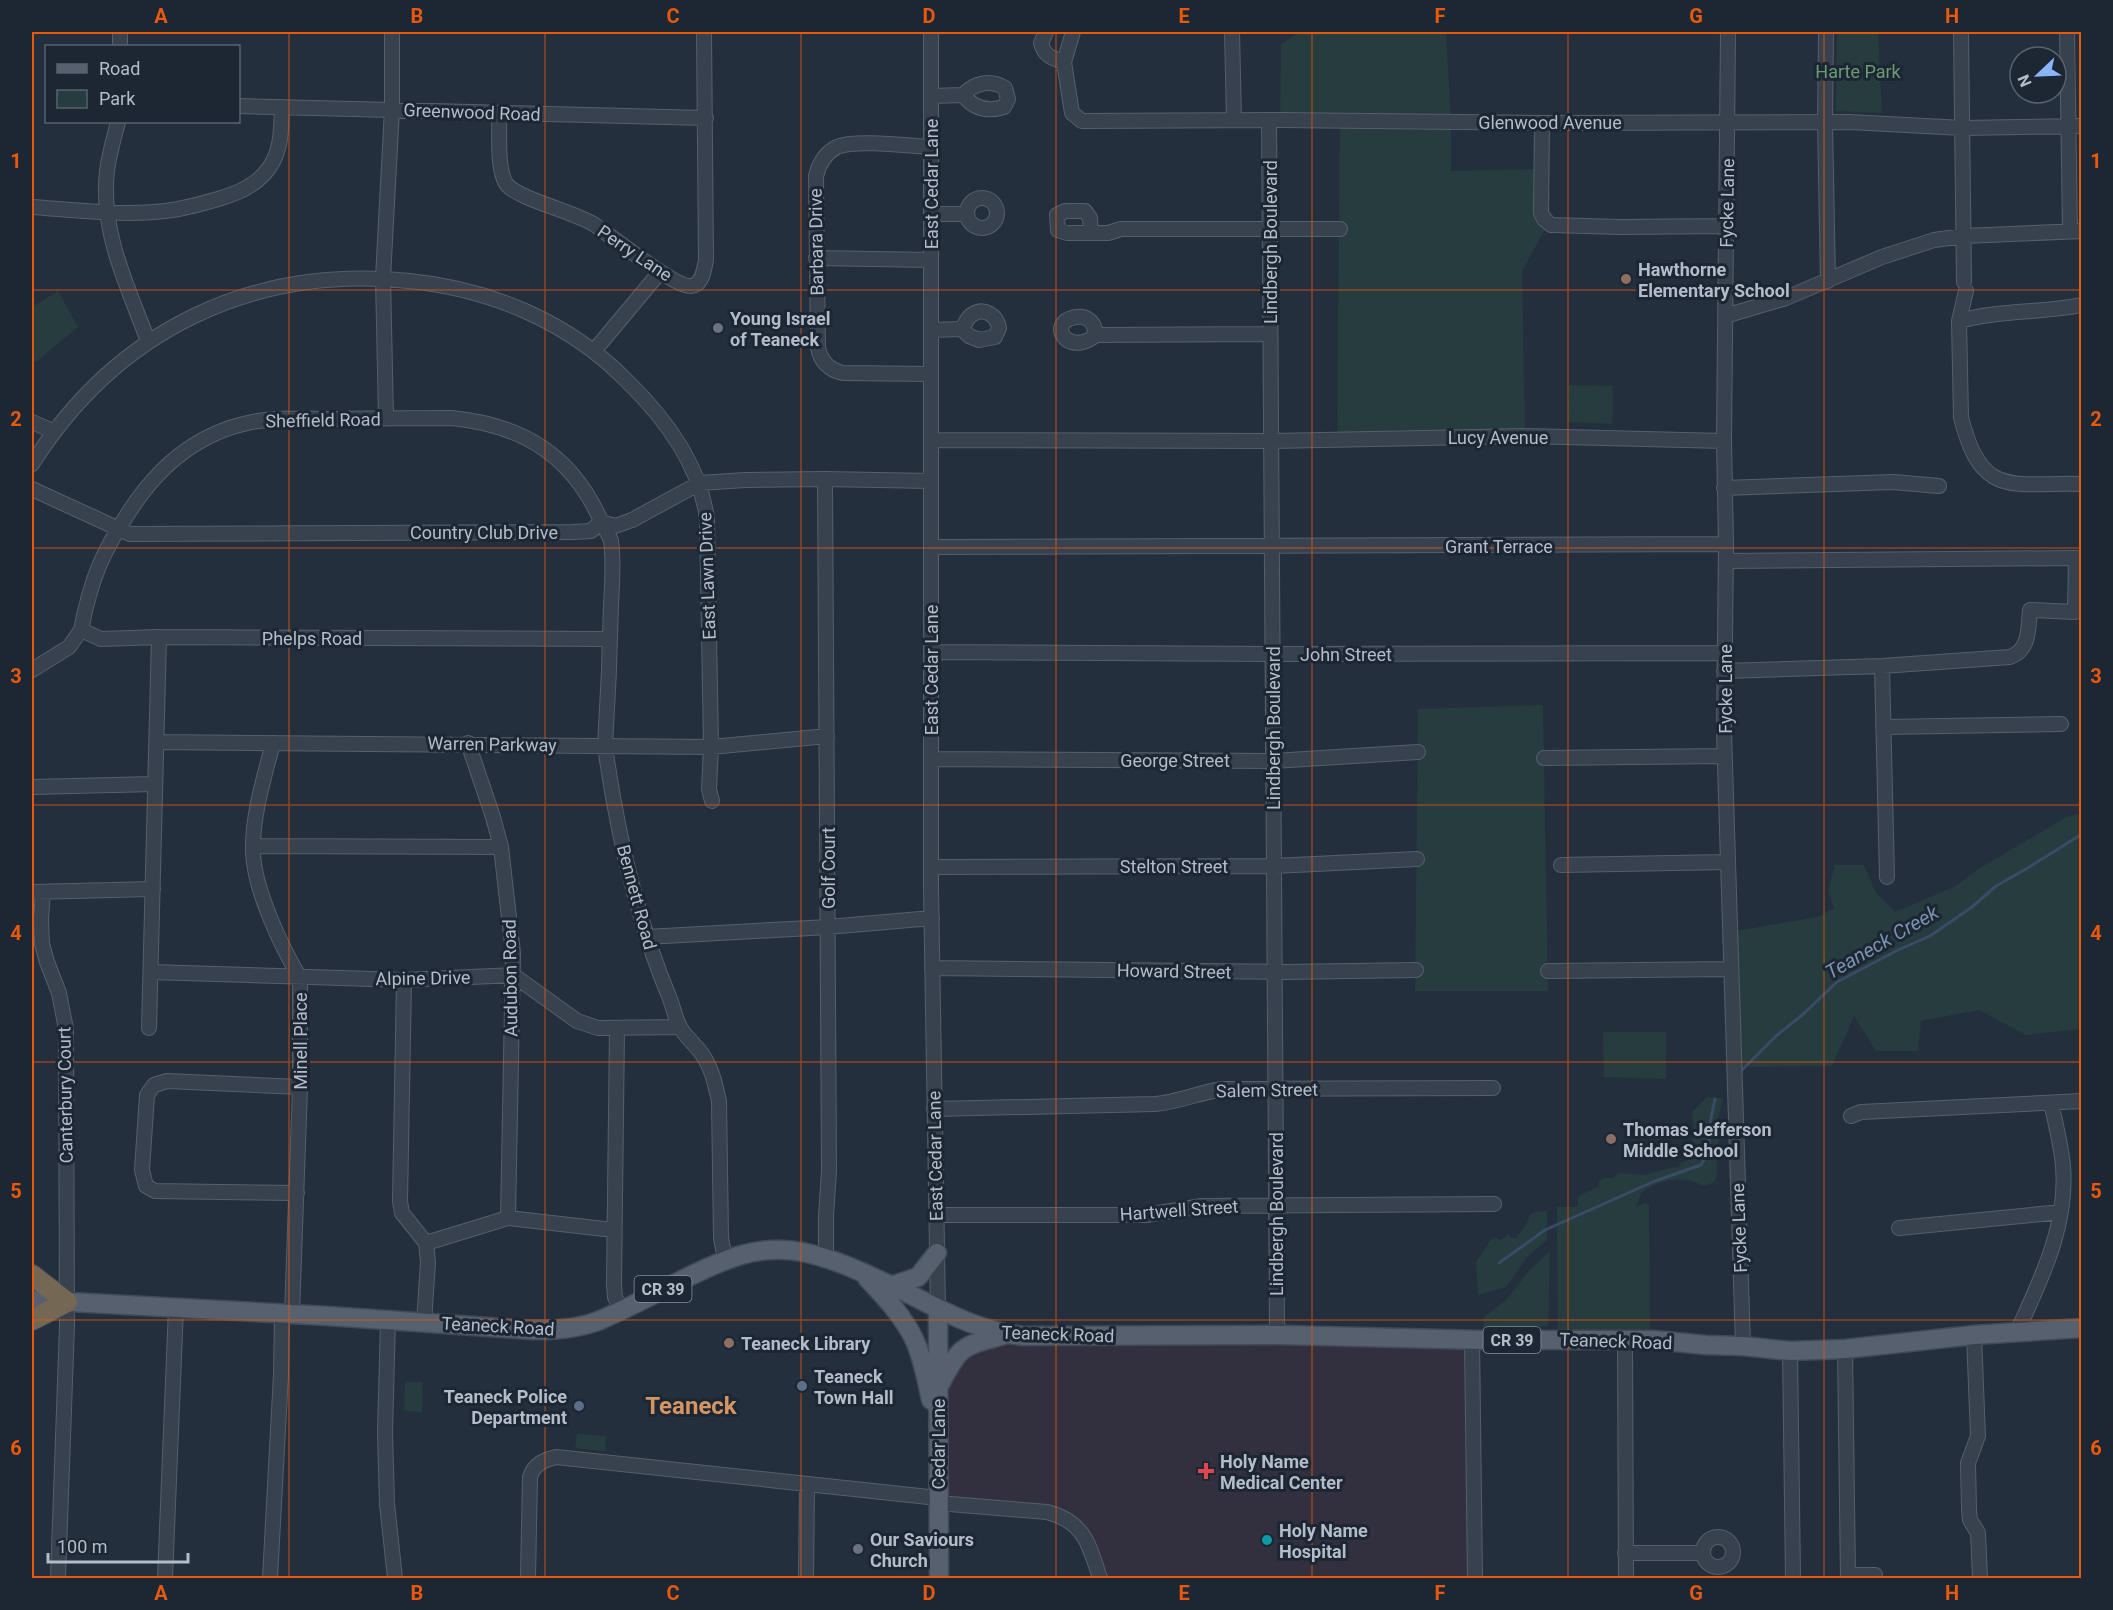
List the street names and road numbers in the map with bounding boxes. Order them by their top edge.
street label: Greenwood Road [403,99,541,125]
street label: Glenwood Avenue [1478,112,1622,133]
street label: East Cedar Lane [921,119,942,249]
street label: Fycke Lane [1716,158,1738,248]
street label: Lindbergh Boulevard [1260,160,1281,324]
street label: Barbara Drive [805,188,827,296]
street label: Perry Lane [594,220,676,286]
street label: Sheffield Road [265,408,381,432]
street label: Lucy Avenue [1448,427,1548,448]
street label: East Lawn Drive [694,512,720,640]
street label: Country Club Drive [410,522,558,543]
street label: Grant Terrace [1445,536,1553,557]
street label: East Cedar Lane [921,605,942,735]
street label: Phelps Road [262,628,362,649]
street label: John Street [1300,644,1392,665]
street label: Fycke Lane [1715,644,1736,734]
street label: Lindbergh Boulevard [1263,646,1284,810]
street label: Warren Parkway [427,732,557,756]
street label: George Street [1120,750,1230,771]
street label: Golf Court [818,827,839,909]
street label: Bennett Road [613,842,661,952]
street label: Stelton Street [1120,856,1228,877]
street label: Audubon Road [498,919,522,1037]
street label: Howard Street [1117,960,1232,982]
street label: Alpine Drive [375,967,471,989]
street label: Minell Place [290,992,311,1090]
street label: Canterbury Court [53,1026,77,1163]
street label: Salem Street [1216,1079,1318,1101]
street label: East Cedar Lane [923,1091,947,1221]
street label: Lindbergh Boulevard [1266,1132,1287,1296]
street label: Fycke Lane [1727,1183,1751,1273]
street label: Hartwell Street [1119,1195,1239,1225]
road number: CR 39 [634,1276,692,1302]
street label: Teaneck Road [441,1313,555,1339]
street label: Teaneck Road [1001,1322,1115,1346]
road number: CR 39 [1484,1327,1540,1353]
street label: Teaneck Road [1559,1329,1673,1353]
street label: Cedar Lane [928,1399,949,1489]

